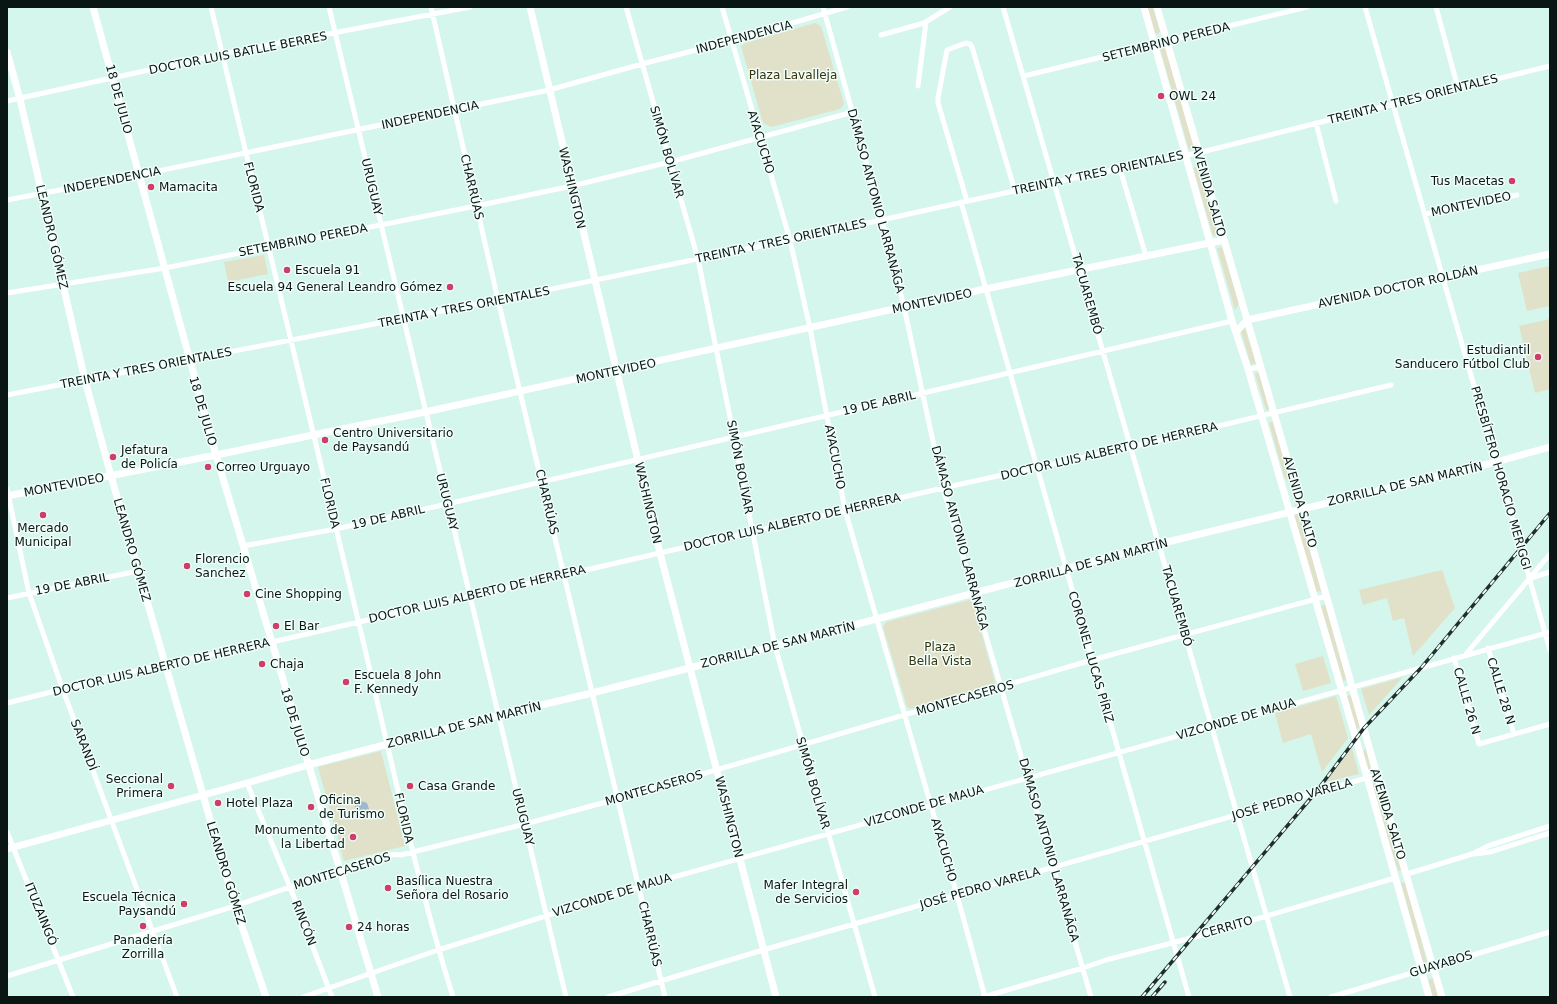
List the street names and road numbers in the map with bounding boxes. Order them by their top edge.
street label: INDEPENDENCIA [694,17,794,57]
street label: SETEMBRINO PEREDA [1101,19,1232,65]
street label: DOCTOR LUIS BATLLE BERRES [148,29,328,77]
street label: 18 DE JULIO [103,63,135,135]
street label: TREINTA Y TRES ORIENTALES [1326,71,1499,127]
street label: INDEPENDENCIA [380,98,481,132]
street label: SIMÓN BOLÍVAR [647,104,688,200]
street label: DÁMASO ANTONIO LARRANÃGA [845,107,909,296]
street label: AYACUCHO [745,109,777,175]
street label: AVENIDA SALTO [1189,144,1229,238]
street label: WASHINGTON [556,146,588,230]
street label: TREINTA Y TRES ORIENTALES [1010,148,1185,198]
street label: CHARRÚAS [458,153,487,221]
street label: URUGUAY [359,157,386,218]
street label: FLORIDA [241,160,267,215]
street label: INDEPENDENCIA [62,164,163,196]
street label: LEANDRO GÓMEZ [33,183,72,291]
street label: MONTEVIDEO [1430,189,1512,219]
street label: TREINTA Y TRES ORIENTALES [693,216,868,266]
street label: SETEMBRINO PEREDA [237,221,369,259]
street label: TACUAREMBÓ [1068,251,1106,336]
street label: AVENIDA DOCTOR ROLDÁN [1316,262,1479,311]
street label: TREINTA Y TRES ORIENTALES [376,283,551,331]
street label: MONTEVIDEO [891,286,973,316]
street label: TREINTA Y TRES ORIENTALES [58,344,233,392]
street label: MONTEVIDEO [575,356,657,386]
street label: 18 DE JULIO [186,375,220,447]
street label: PRESBÍTERO HORACIO MERIGGI [1468,384,1535,571]
street label: 19 DE ABRIL [841,388,917,418]
street label: SIMÓN BOLÍVAR [724,419,757,515]
street label: DOCTOR LUIS ALBERTO DE HERRERA [999,419,1220,483]
street label: AYACUCHO [822,423,848,491]
street label: DÁMASO ANTONIO LARRANÃGA [929,444,993,633]
street label: AVENIDA SALTO [1280,455,1320,549]
street label: ZORRILLA DE SAN MARTÍN [1326,458,1484,509]
street label: WASHINGTON [632,461,664,545]
street label: CHARRÚAS [533,468,562,536]
street label: MONTEVIDEO [23,470,105,500]
street label: URUGUAY [433,472,461,533]
street label: FLORIDA [317,476,343,531]
street label: DOCTOR LUIS ALBERTO DE HERRERA [682,490,903,554]
street label: LEANDRO GÓMEZ [110,496,154,603]
street label: 19 DE ABRIL [350,502,426,532]
street label: ZORRILLA DE SAN MARTÍN [1012,535,1170,590]
street label: DOCTOR LUIS ALBERTO DE HERRERA [367,562,588,626]
street label: TACUAREMBÓ [1158,563,1196,648]
street label: 19 DE ABRIL [34,570,110,598]
street label: CORONEL LUCAS PÍRIZ [1065,589,1117,725]
street label: ZORRILLA DE SAN MARTÍN [699,618,857,671]
street label: DOCTOR LUIS ALBERTO DE HERRERA [51,635,272,699]
street label: CALLE 28 N [1484,656,1518,726]
street label: CALLE 26 N [1451,666,1483,736]
street label: MONTECASEROS [915,677,1015,719]
street label: 18 DE JULIO [278,686,312,758]
street label: VIZCONDE DE MAUA [1175,695,1298,743]
street label: ZORRILLA DE SAN MARTÍN [385,698,543,751]
street label: SARANDÍ [68,717,101,773]
street label: SIMÓN BOLÍVAR [793,735,834,831]
street label: DÁMASO ANTONIO LARRANÃGA [1016,756,1083,944]
street label: MONTECASEROS [604,767,704,809]
street label: AVENIDA SALTO [1367,767,1409,861]
street label: JOSÉ PEDRO VARELA [1229,774,1354,823]
street label: WASHINGTON [712,775,746,859]
street label: VIZCONDE DE MAUA [863,782,986,830]
street label: URUGUAY [509,787,537,848]
street label: FLORIDA [391,791,417,846]
street label: AYACUCHO [928,816,960,884]
street label: LEANDRO GÓMEZ [204,819,249,926]
street label: MONTECASEROS [292,850,392,892]
street label: JOSÉ PEDRO VARELA [917,863,1042,912]
street label: VIZCONDE DE MAUA [551,870,674,920]
street label: ITUZAINGÓ [22,880,61,948]
street label: RINCÓN [289,898,320,948]
street label: CHARRÚAS [636,900,665,968]
street label: CERRITO [1200,913,1254,941]
street label: GUAYABOS [1408,948,1474,980]

